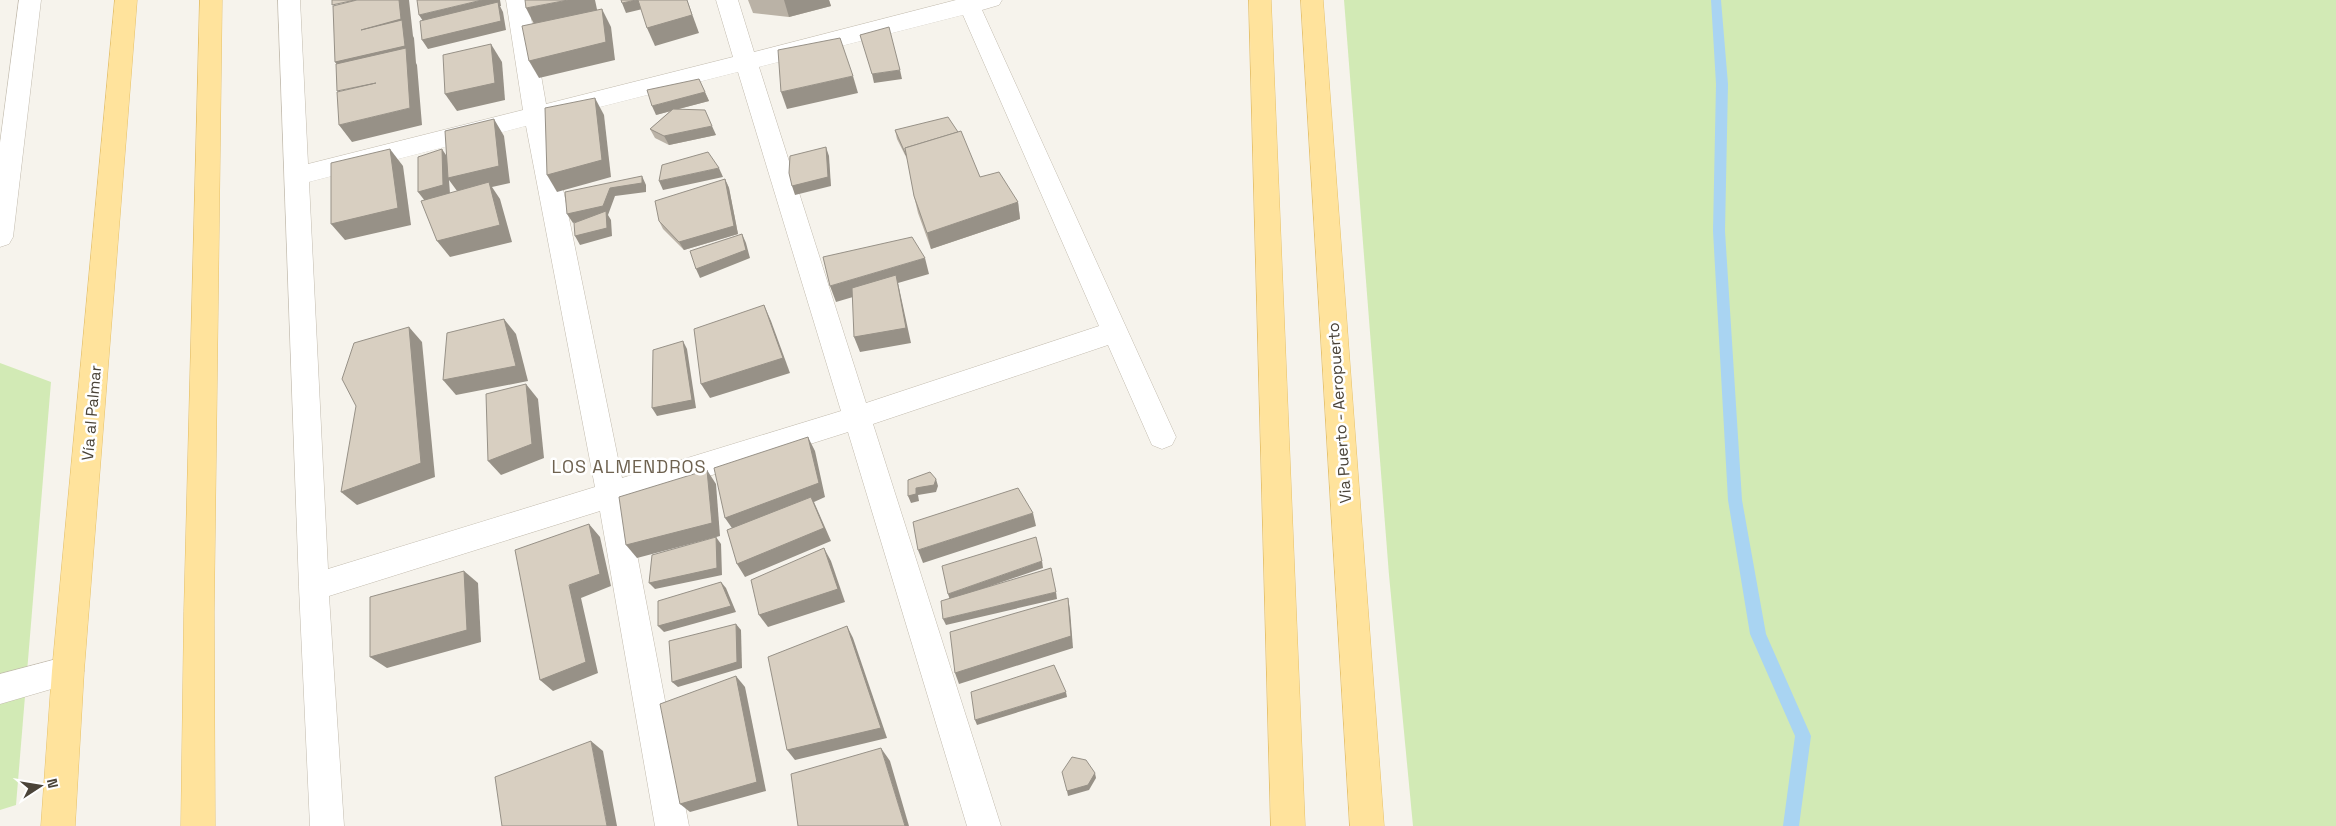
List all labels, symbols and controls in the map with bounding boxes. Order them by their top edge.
street label: Via Puerto - Aeropuerto [1323,322,1356,504]
street label: Vía al Palmar [77,364,106,462]
district label: LOS ALMENDROS [551,455,707,478]
north arrow [15,761,65,811]
text: N [43,777,62,790]

